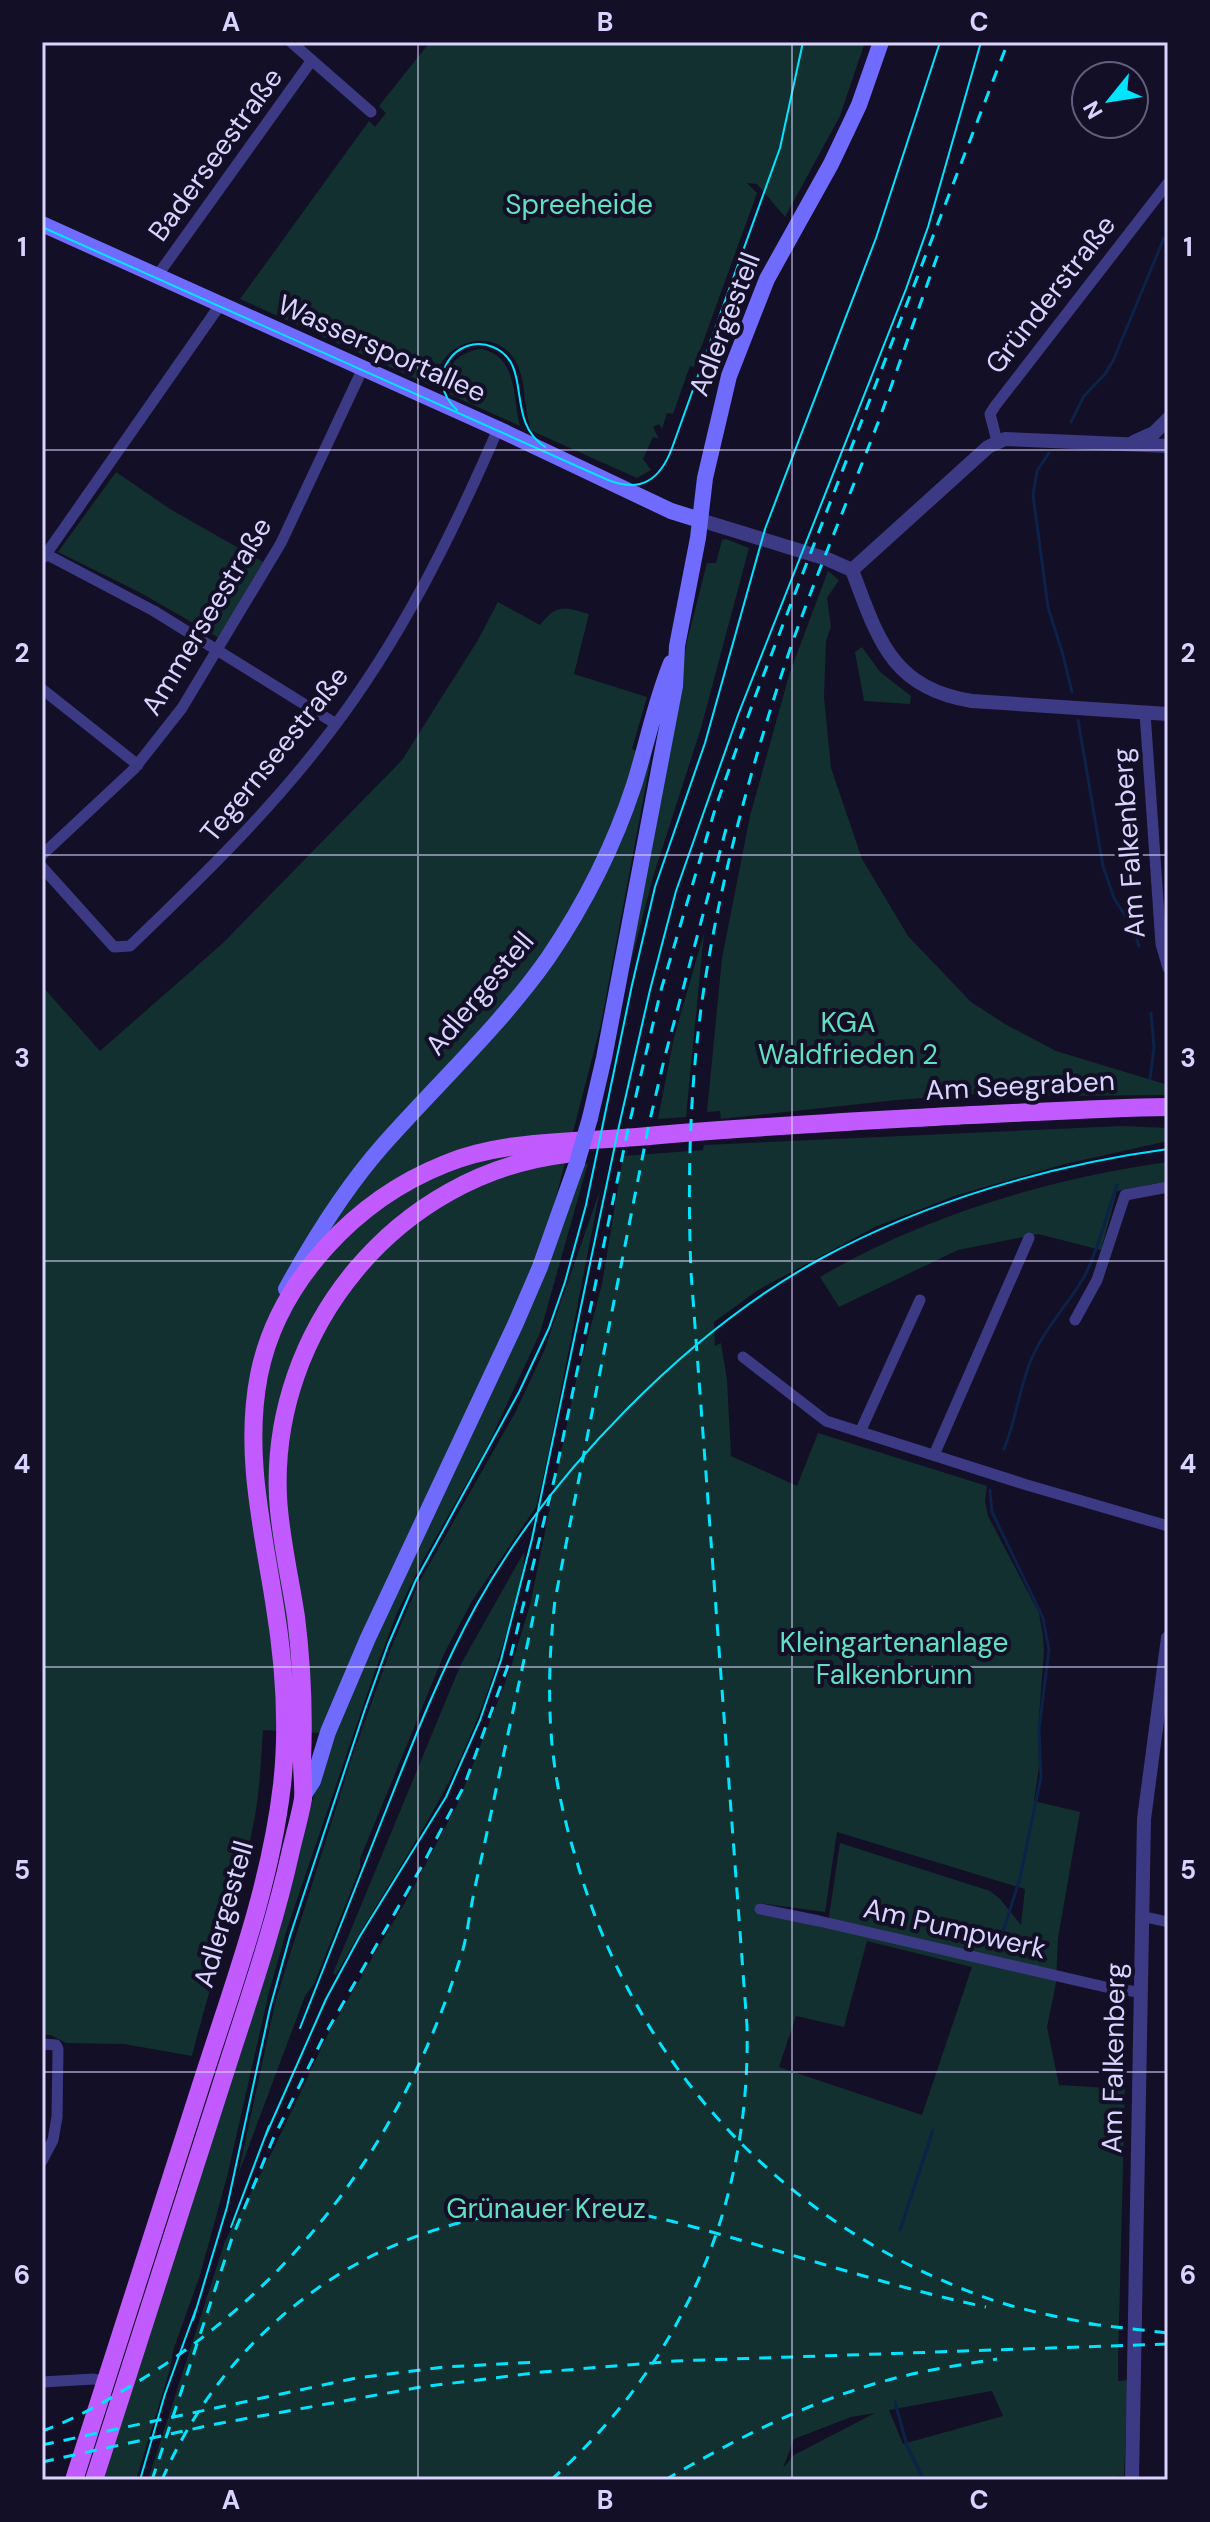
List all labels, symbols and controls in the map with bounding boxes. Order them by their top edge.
text: A [222,5,240,39]
text: B [597,5,613,39]
text: C [969,5,989,39]
street label: Baderseestraße [140,60,291,248]
north arrow [1070,60,1150,140]
text: N [1077,96,1110,124]
park label: Spreeheide [505,186,653,223]
street label: Gründerstraße [977,207,1124,381]
text: 1 [17,230,27,264]
text: 1 [1183,230,1193,264]
street label: Adlergestell [680,247,769,401]
street label: Wassersportallee [272,286,492,411]
street label: Ammerseestraße [133,510,280,722]
text: 2 [14,636,30,670]
text: 2 [1180,636,1196,670]
street label: Tegernseestraße [192,659,357,850]
street label: Am Falkenberg [1103,747,1154,939]
street label: Adlergestell [417,924,542,1063]
park label: KGA Waldfrieden 2 [758,1004,938,1073]
text: 3 [14,1041,30,1075]
text: 3 [1180,1041,1196,1075]
street label: Am Seegraben [924,1062,1116,1109]
text: 4 [14,1447,30,1481]
text: 4 [1180,1447,1196,1481]
park label: Kleingartenanlage Falkenbrunn [780,1624,1008,1693]
street label: Adlergestell [185,1836,262,1992]
text: 5 [14,1853,30,1887]
text: 5 [1180,1853,1196,1887]
street label: Am Pumpwerk [860,1889,1050,1967]
street label: Am Falkenberg [1093,1962,1134,2154]
park label: Grünauer Kreuz [446,2190,646,2227]
text: 6 [14,2258,30,2292]
text: 6 [1180,2258,1196,2292]
text: A [222,2483,240,2517]
text: B [597,2483,613,2517]
text: C [969,2483,989,2517]

